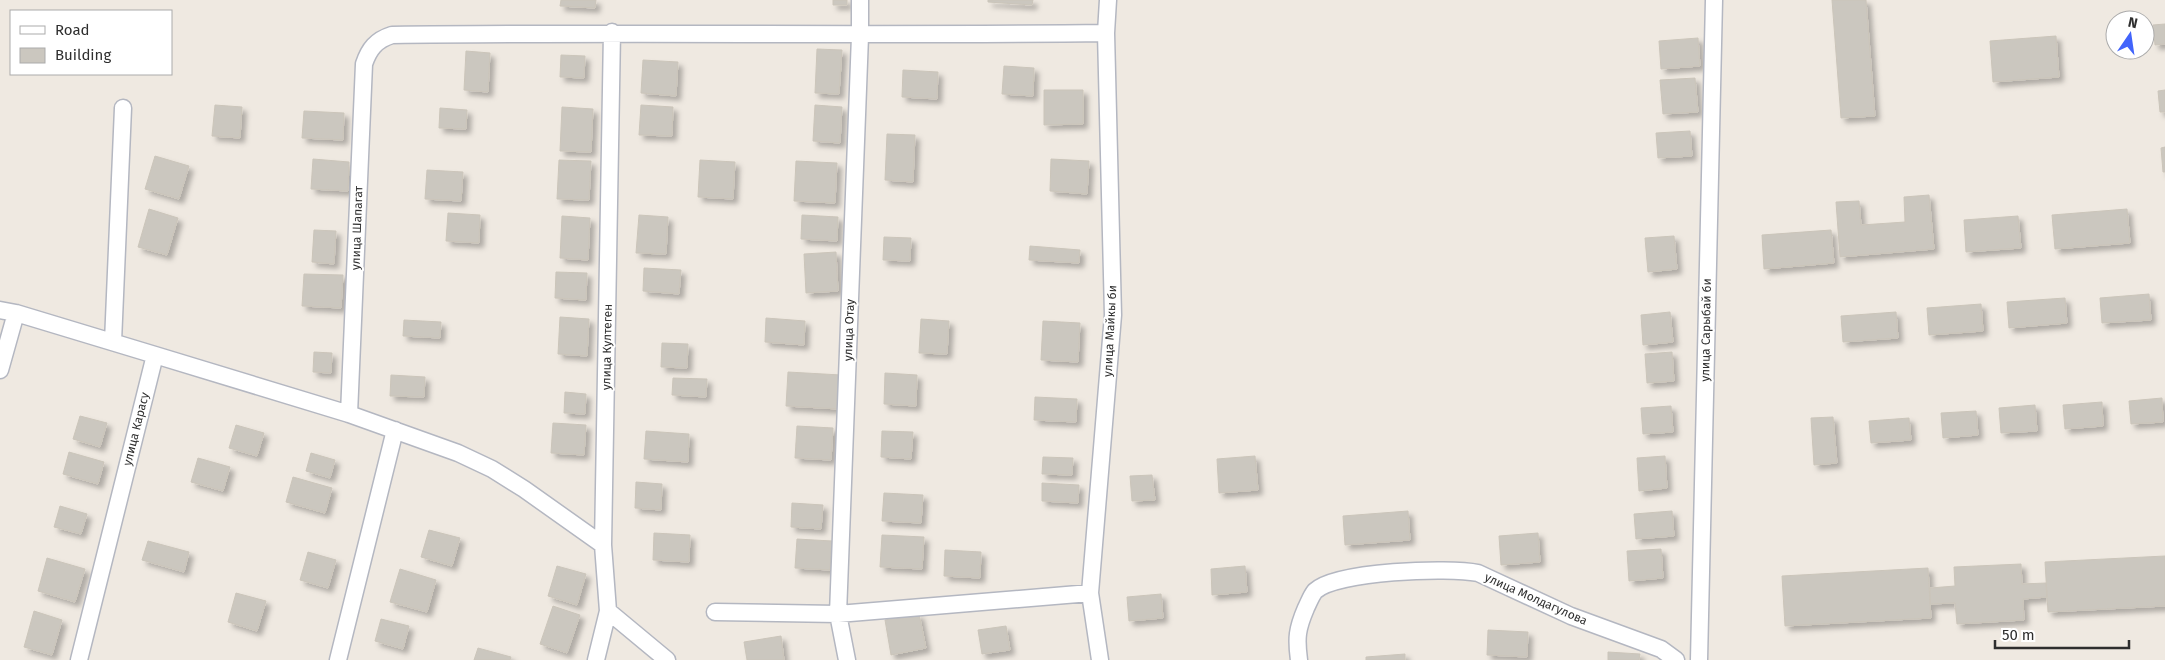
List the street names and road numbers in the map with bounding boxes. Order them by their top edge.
street label: улица Шапагат [349,185,365,270]
street label: улица Сарыбай би [1698,278,1714,382]
street label: улица Майкы би [1101,285,1119,377]
street label: улица Отау [841,299,857,361]
street label: улица Култеген [599,304,615,390]
street label: улица Карасу [120,391,152,467]
street label: улица Молдагулова [1482,570,1590,628]

